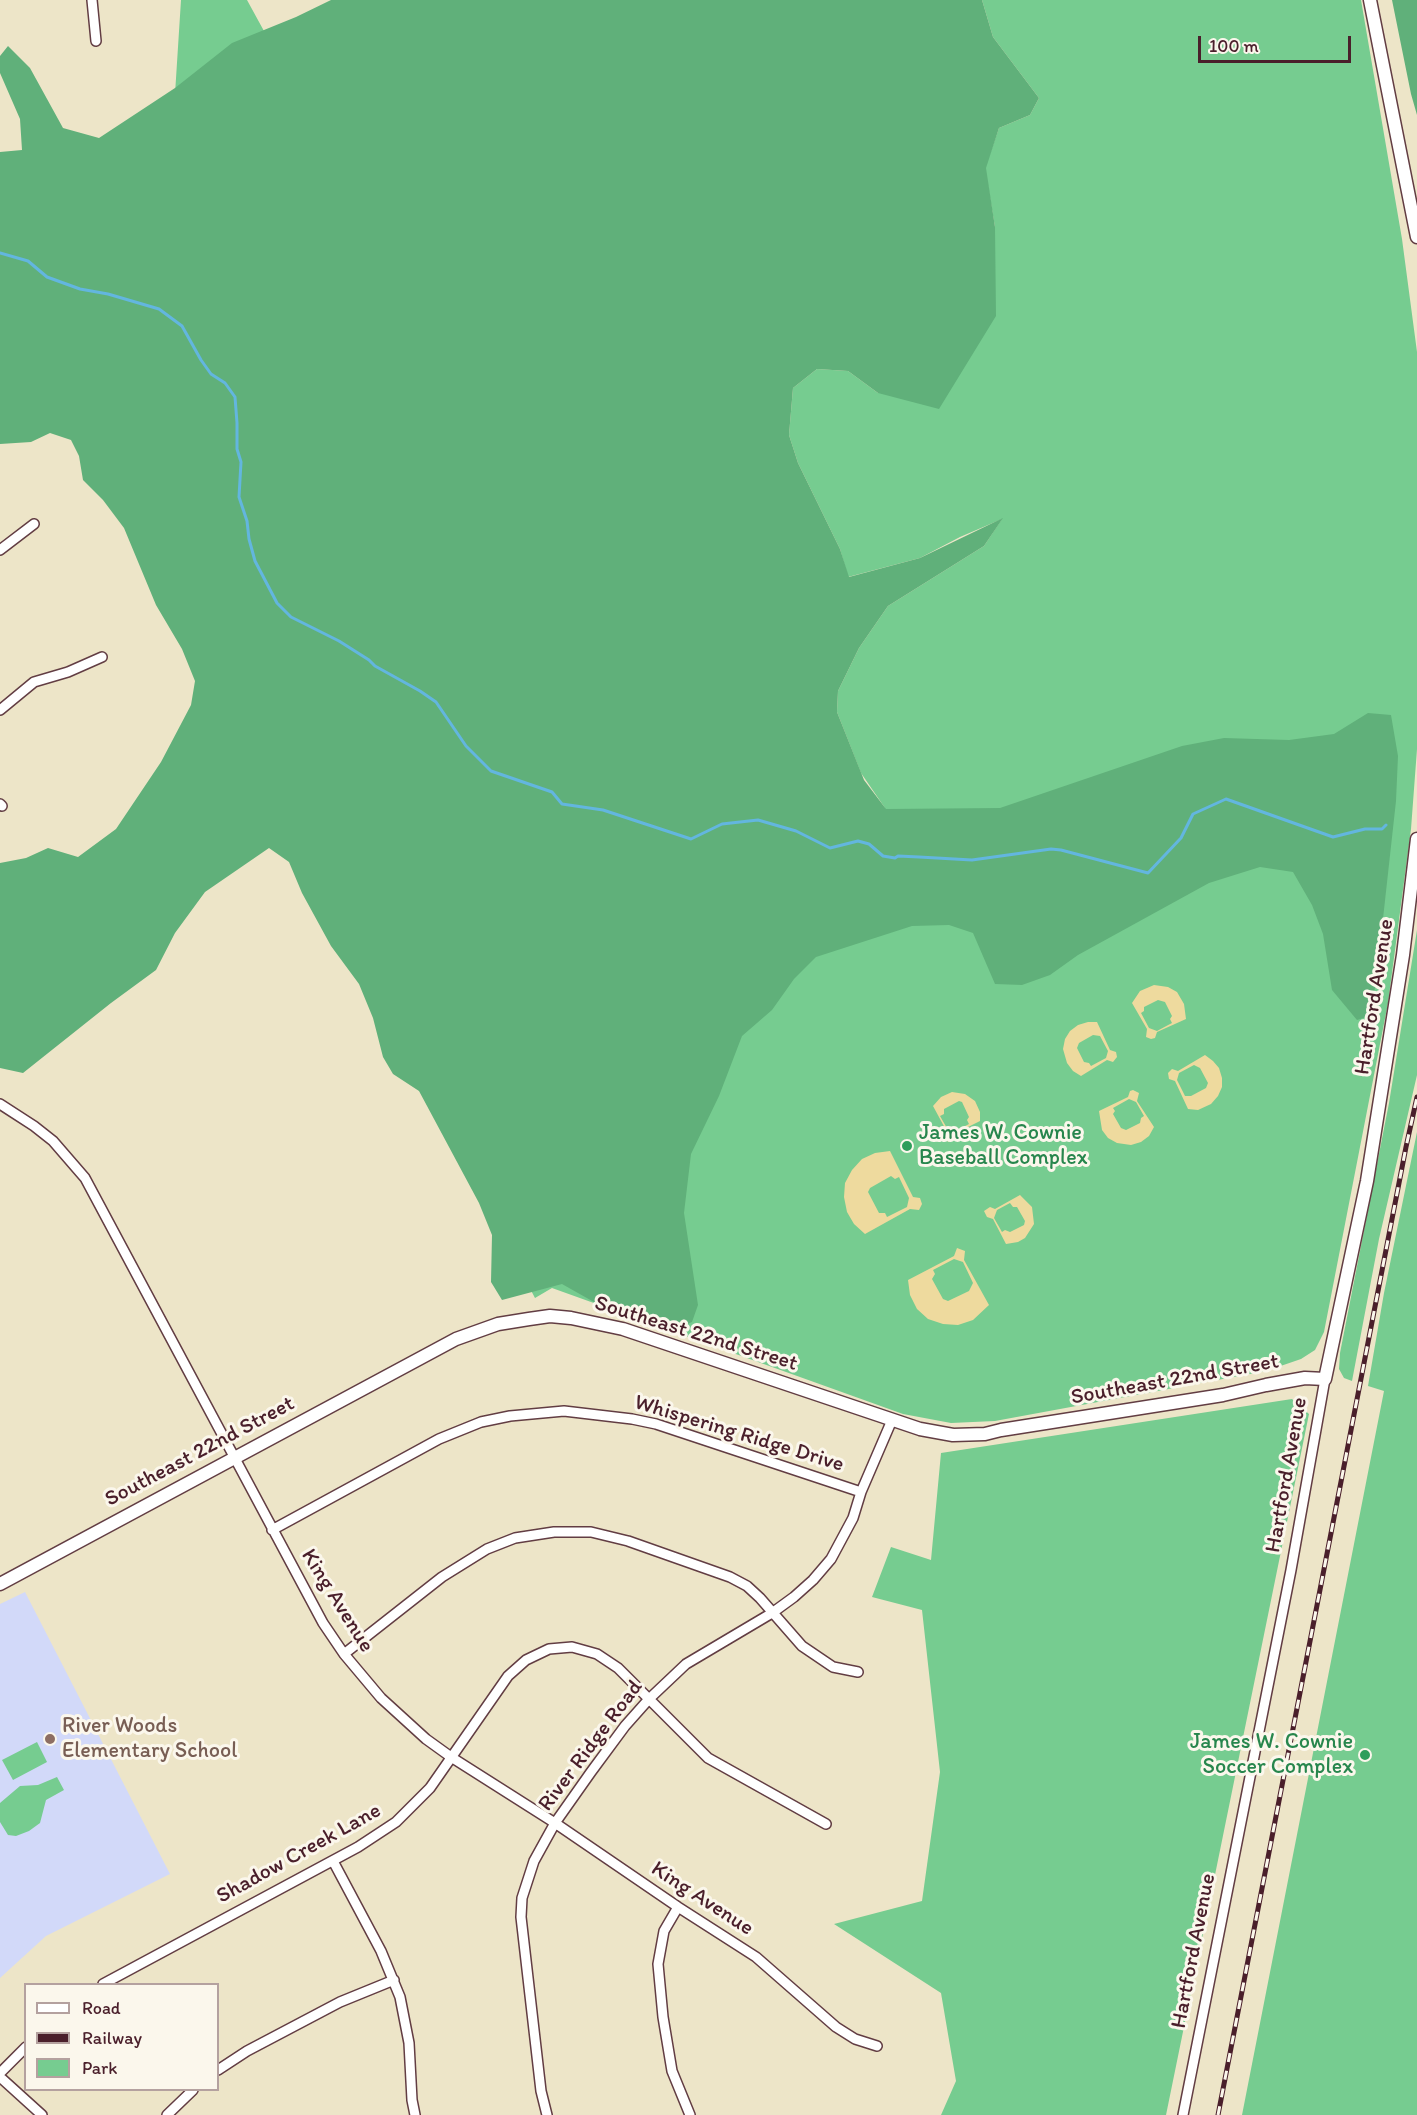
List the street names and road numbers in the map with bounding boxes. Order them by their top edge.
street label: Hartford Avenue [1350,917,1400,1077]
street label: Southeast 22nd Street [591,1291,801,1377]
street label: Southeast 22nd Street [1069,1349,1281,1411]
street label: Whispering Ridge Drive [631,1390,847,1478]
street label: Southeast 22nd Street [101,1391,299,1513]
street label: Hartford Avenue [1260,1395,1314,1555]
street label: King Avenue [295,1544,379,1658]
street label: River Ridge Road [533,1675,649,1817]
street label: Shadow Creek Lane [212,1798,386,1910]
street label: King Avenue [646,1856,758,1942]
street label: Hartford Avenue [1166,1871,1222,2031]

